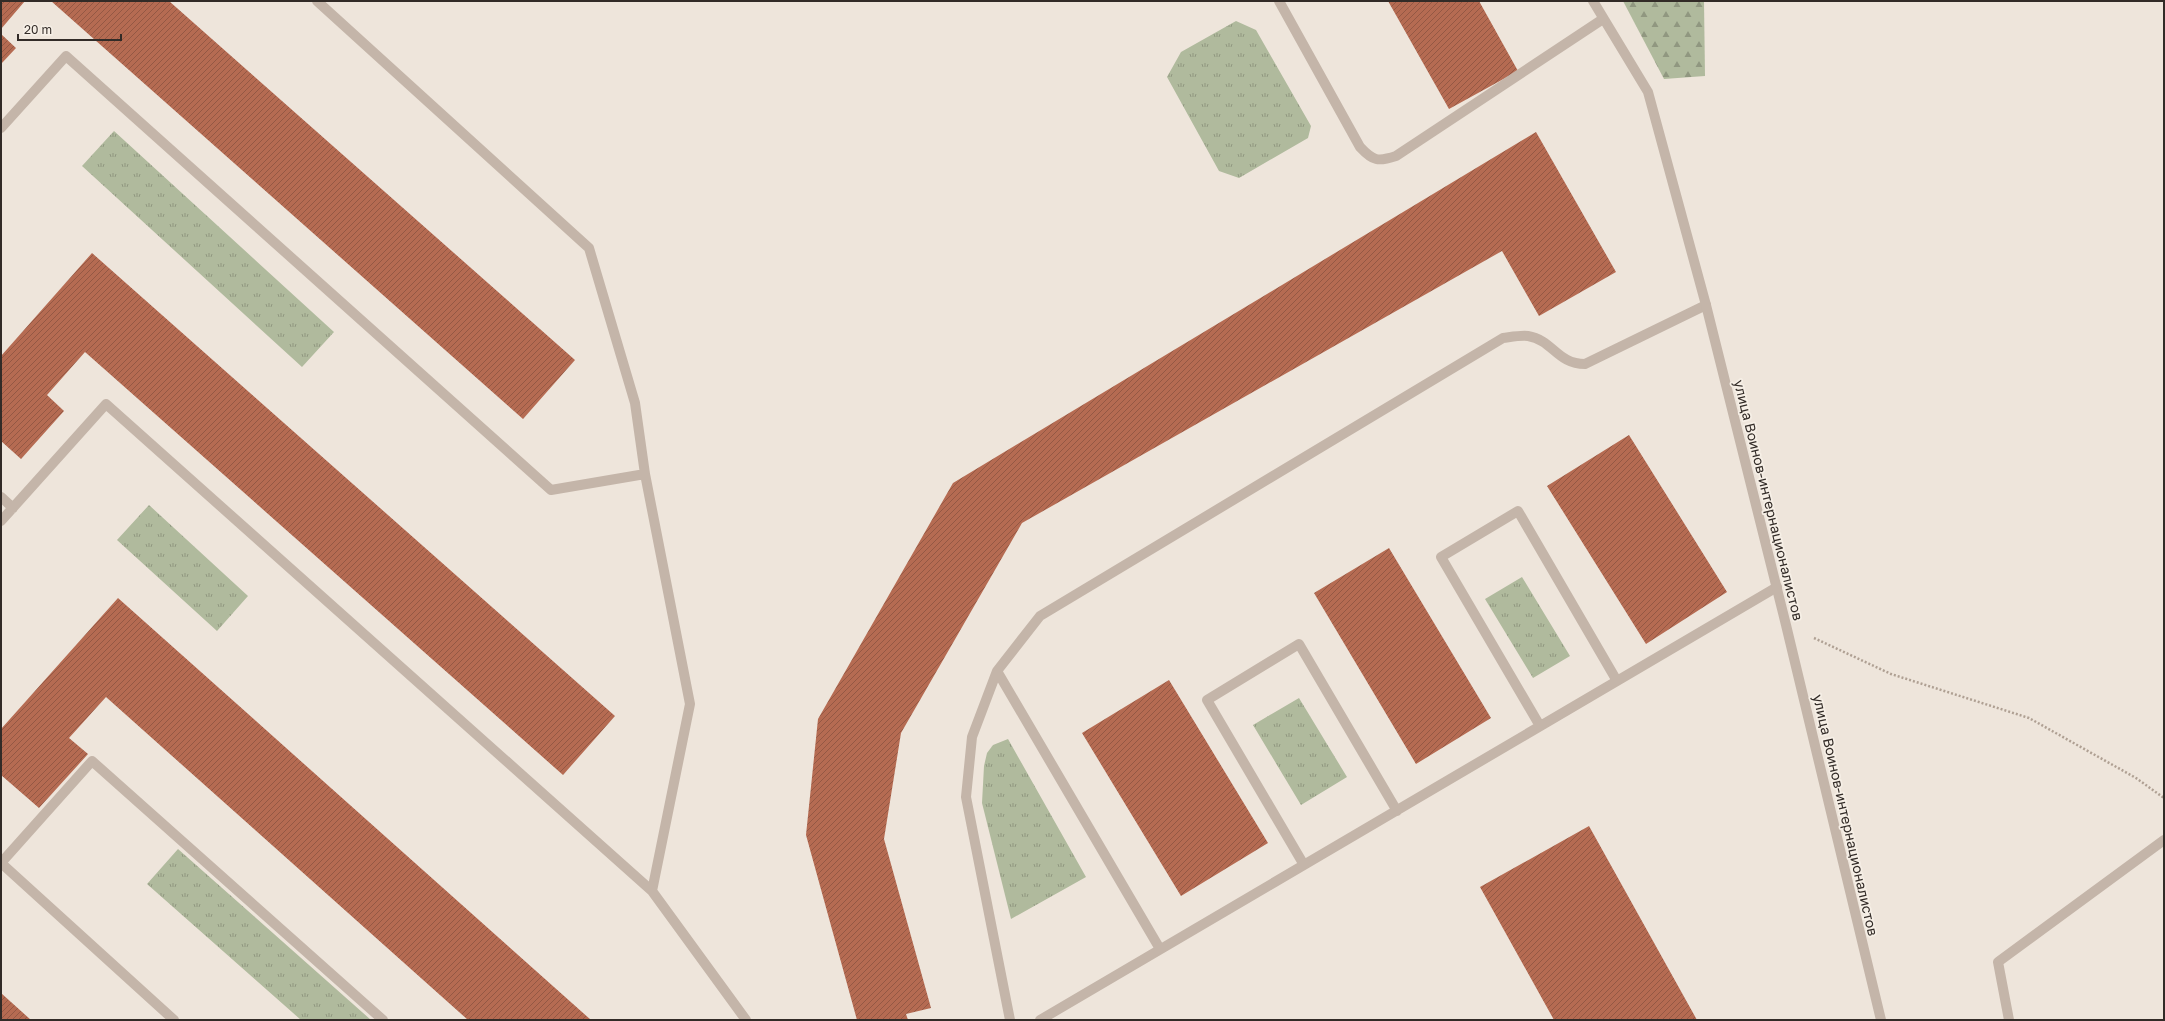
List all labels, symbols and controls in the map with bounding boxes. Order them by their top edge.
scale bar [18,16,121,42]
text: 20 m [24,22,52,37]
street label: улица Воинов-интернационалистов [1731,378,1807,622]
street label: улица Воинов-интернационалистов [1810,693,1882,937]

